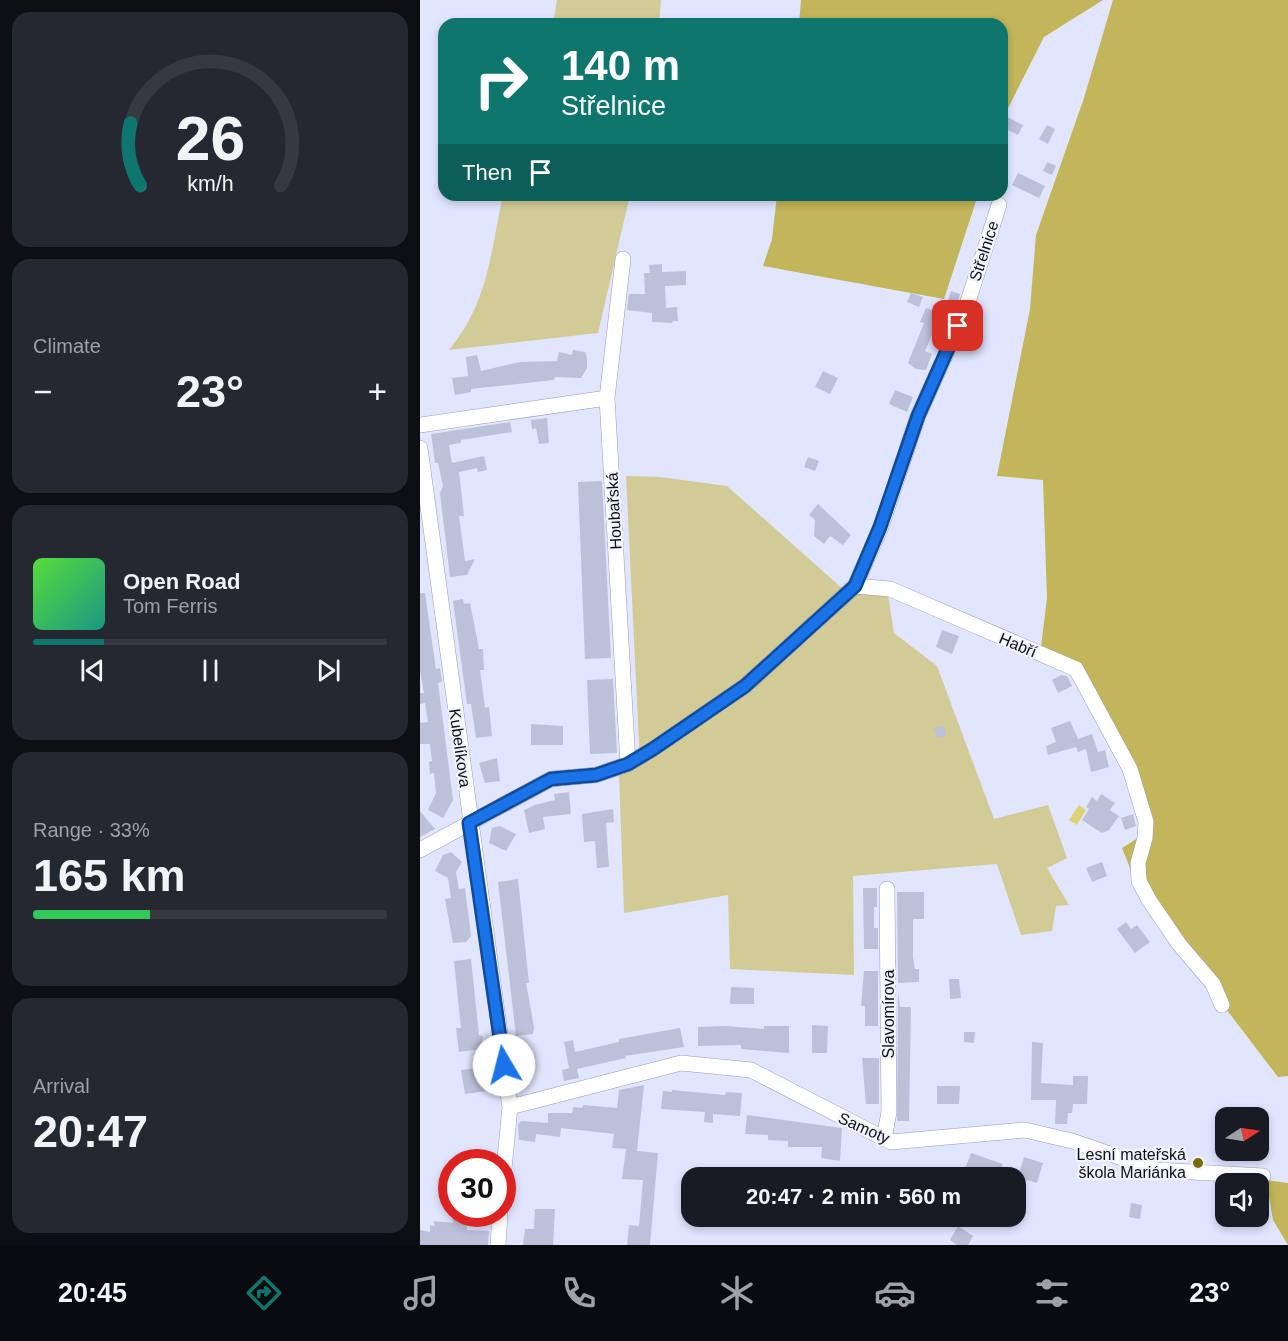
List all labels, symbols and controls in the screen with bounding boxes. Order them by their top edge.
icon: right [462,42,540,120]
text: 140 m [561,42,680,89]
text: Střelnice [561,91,666,121]
text: 26 [175,104,245,173]
icon: arrive [524,156,557,189]
text: Then [462,160,512,185]
text: km/h [187,173,233,197]
street label: Střelnice [966,219,1002,283]
pin [932,300,983,351]
icon: arrive [941,309,974,342]
text: Climate [33,335,101,357]
text: 23° [176,366,244,417]
text: − [33,373,52,410]
text: + [368,373,387,410]
street label: Houbařská [603,472,625,550]
text: Open Road [123,569,240,594]
text: Tom Ferris [123,595,217,617]
street label: Habří [997,630,1040,661]
icon: previous [76,654,109,687]
icon: pause [194,654,227,687]
icon: next [312,654,345,687]
street label: Kubelíkova [446,708,474,788]
text: Range · 33% [33,819,150,841]
text: 165 km [33,850,186,901]
street label: Slavomírova [880,969,897,1058]
position arrow [472,1033,536,1097]
text: Arrival [33,1075,90,1097]
text: 20:47 [33,1106,148,1157]
north arrow [1215,1107,1269,1161]
map controls [1215,1107,1269,1227]
street label: Samoty [836,1109,892,1147]
place label: Lesní mateřská škola Mariánka [1077,1146,1186,1181]
speed limit sign: 30 [438,1149,516,1227]
marker: Lesní mateřská škola Mariánka [1191,1156,1205,1170]
button: sound [1215,1173,1269,1227]
text: 20:47 · 2 min · 560 m [746,1184,961,1209]
icon: directions [243,1272,285,1314]
icon: music [400,1272,442,1314]
icon: phone [558,1272,600,1314]
icon: climate [716,1272,758,1314]
icon: car [874,1272,916,1314]
icon: filters [1031,1272,1073,1314]
text: 20:45 [58,1278,127,1308]
text: 23° [1189,1278,1230,1308]

